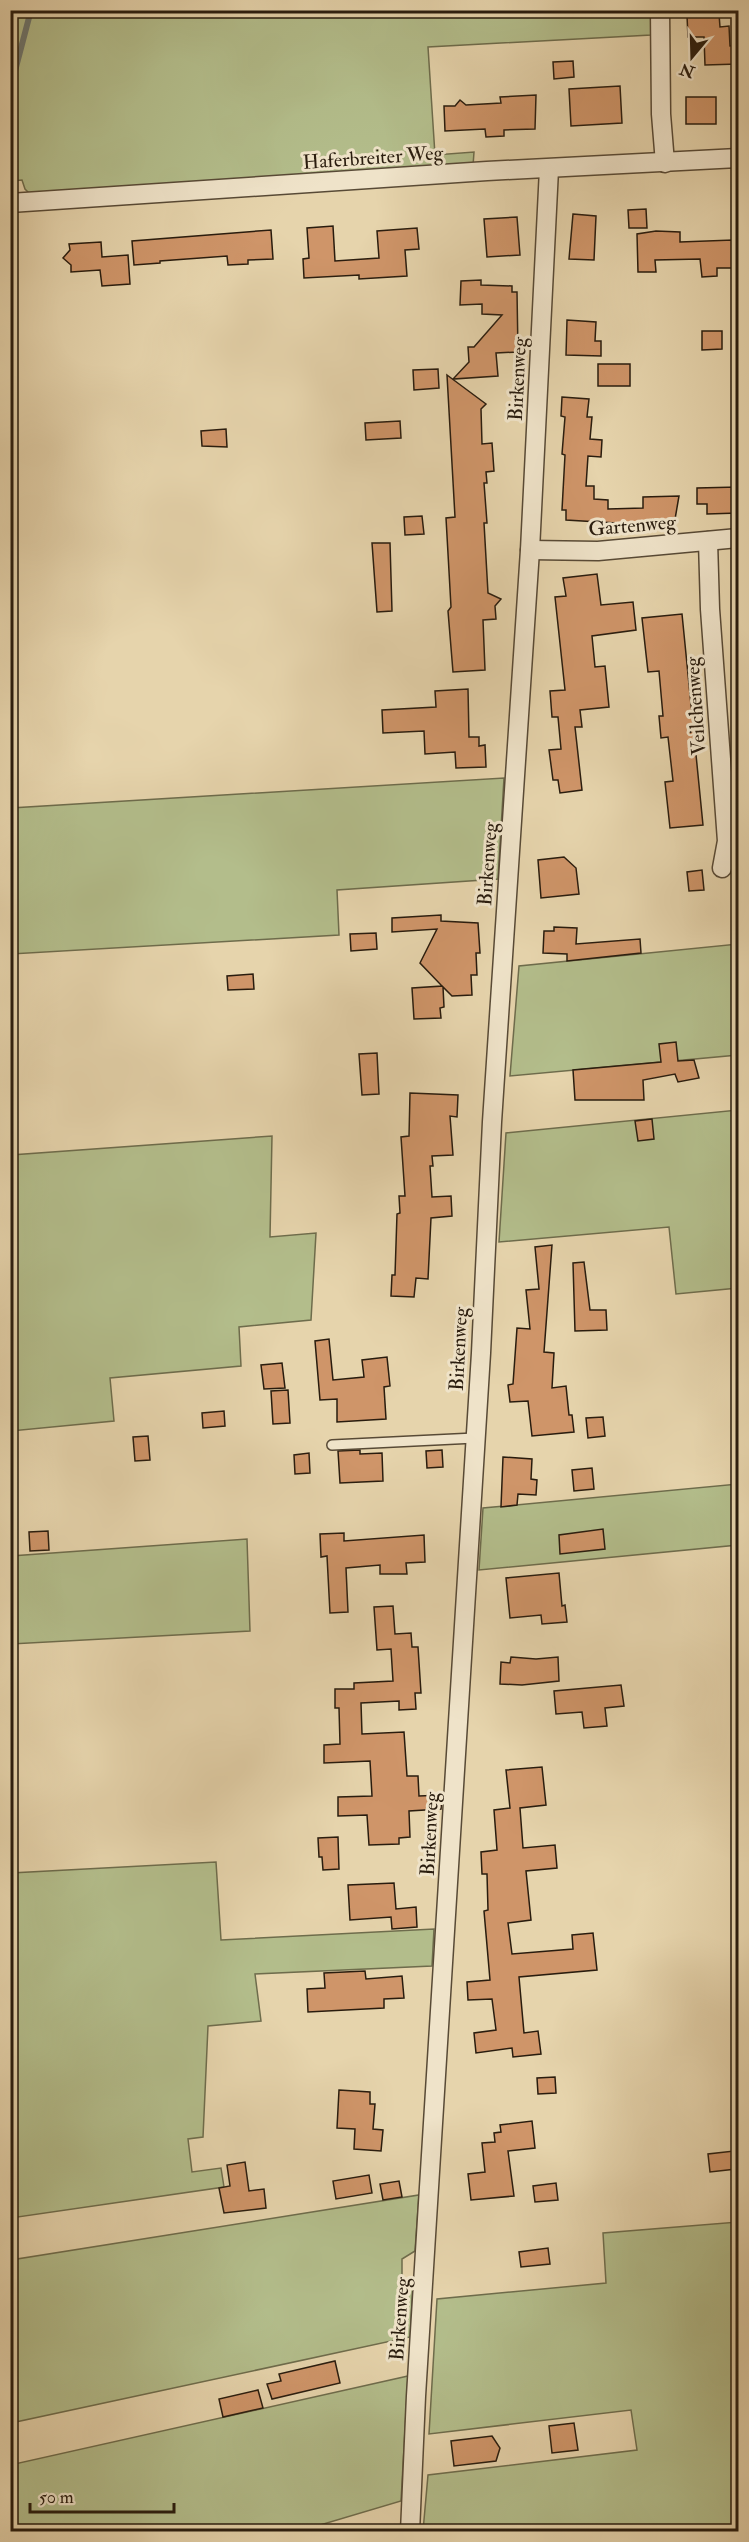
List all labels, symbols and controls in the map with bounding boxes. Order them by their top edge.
north arrow [662,27,722,87]
text: N [677,58,698,82]
street label: Haferbreiter Weg [302,140,445,175]
street label: Birkenweg [503,335,532,422]
street label: Gartenweg [587,509,678,542]
street label: Veilchenweg [680,655,711,756]
street label: Birkenweg [472,820,503,907]
street label: Birkenweg [444,1305,473,1392]
street label: Birkenweg [415,1790,444,1877]
street label: Birkenweg [384,2275,415,2362]
scale bar [30,2476,174,2514]
text: 50 m [39,2486,74,2509]

